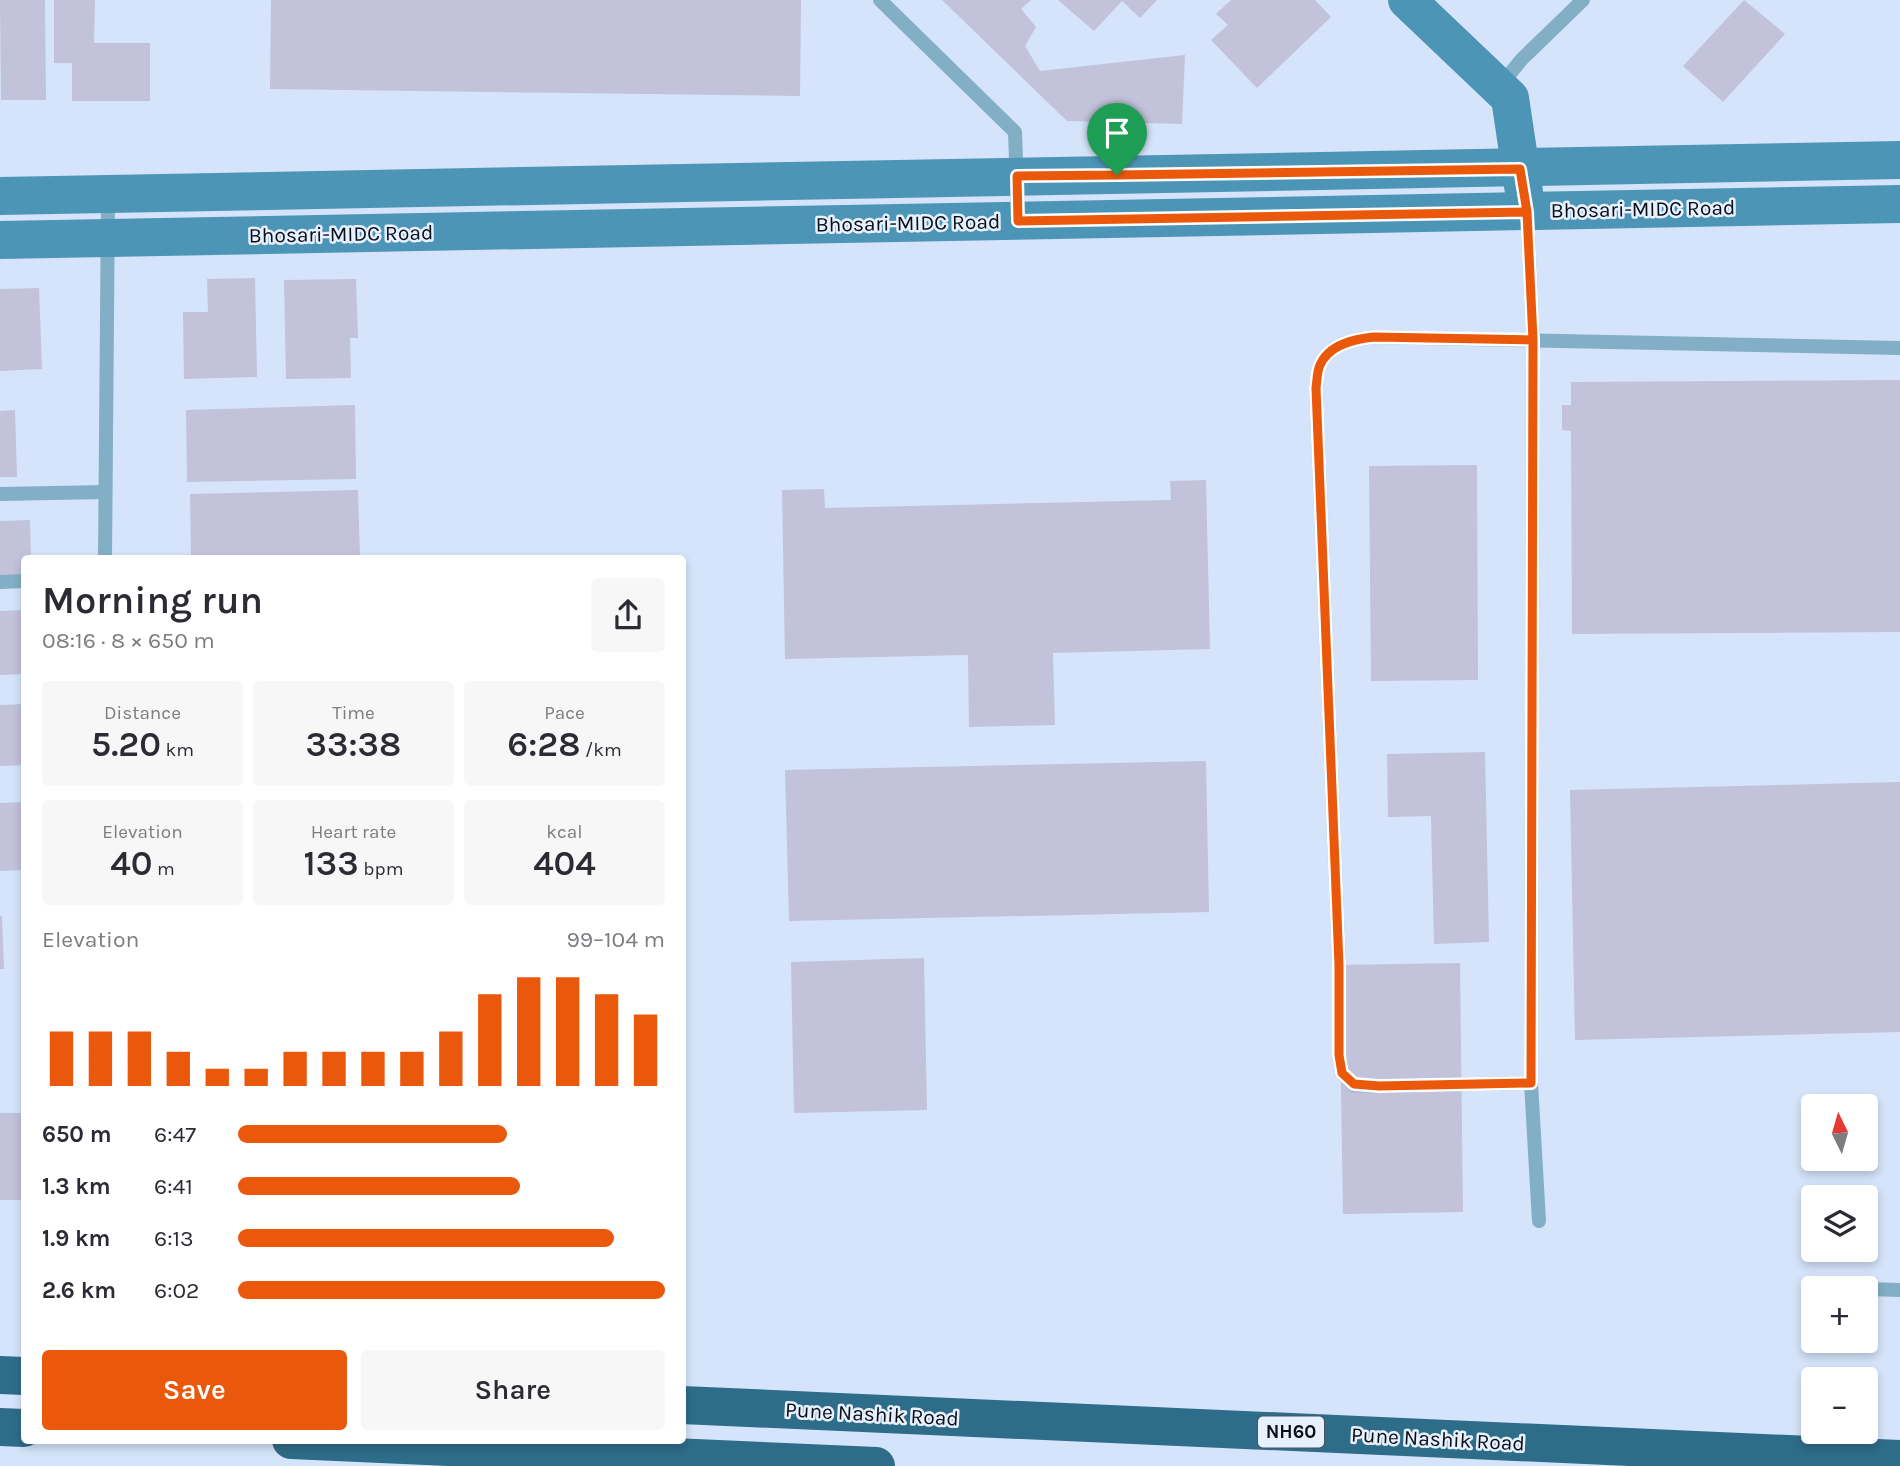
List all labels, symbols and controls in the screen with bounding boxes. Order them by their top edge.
pin [1087,103,1147,175]
icon: arrive [1098,114,1136,152]
street label: Bhosari-MIDC Road [1550,195,1736,223]
street label: Bhosari-MIDC Road [815,209,1001,237]
street label: Bhosari-MIDC Road [248,220,434,248]
text: Morning run [42,578,263,623]
button: share [591,578,665,652]
text: 08:16 · 8 × 650 m [42,627,215,654]
text: Distance [104,702,181,724]
text: Time [332,702,375,724]
text: Pace [544,702,585,724]
text: 5.20 [91,724,161,765]
text: 33:38 [306,724,401,765]
text: 6:28 [507,724,581,765]
text: km [161,739,194,761]
text: /km [581,739,622,761]
text: Elevation [102,821,183,843]
text: Heart rate [311,821,396,843]
text: kcal [546,821,583,843]
text: 40 [110,843,152,884]
text: 133 [304,843,359,884]
text: 404 [533,843,596,884]
text: m [152,858,175,880]
text: bpm [359,858,403,880]
text: Elevation [42,926,139,953]
text: 99–104 m [566,926,665,953]
north arrow [1801,1094,1878,1171]
map controls [1801,1094,1878,1444]
text: 650 m [42,1121,112,1148]
text: 6:47 [154,1121,196,1148]
text: 1.3 km [42,1173,111,1200]
text: 6:41 [154,1173,193,1200]
button: layers [1801,1185,1878,1262]
text: 1.9 km [42,1225,110,1252]
text: 6:13 [154,1225,194,1252]
button: + [1801,1276,1878,1353]
text: 2.6 km [42,1277,116,1304]
text: 6:02 [154,1277,199,1304]
button: Save [42,1350,347,1430]
button: Share [361,1350,665,1430]
button: − [1801,1367,1878,1444]
street label: Pune Nashik Road [785,1397,959,1431]
road number: NH60 [1258,1416,1324,1448]
street label: Pune Nashik Road [1351,1422,1525,1456]

